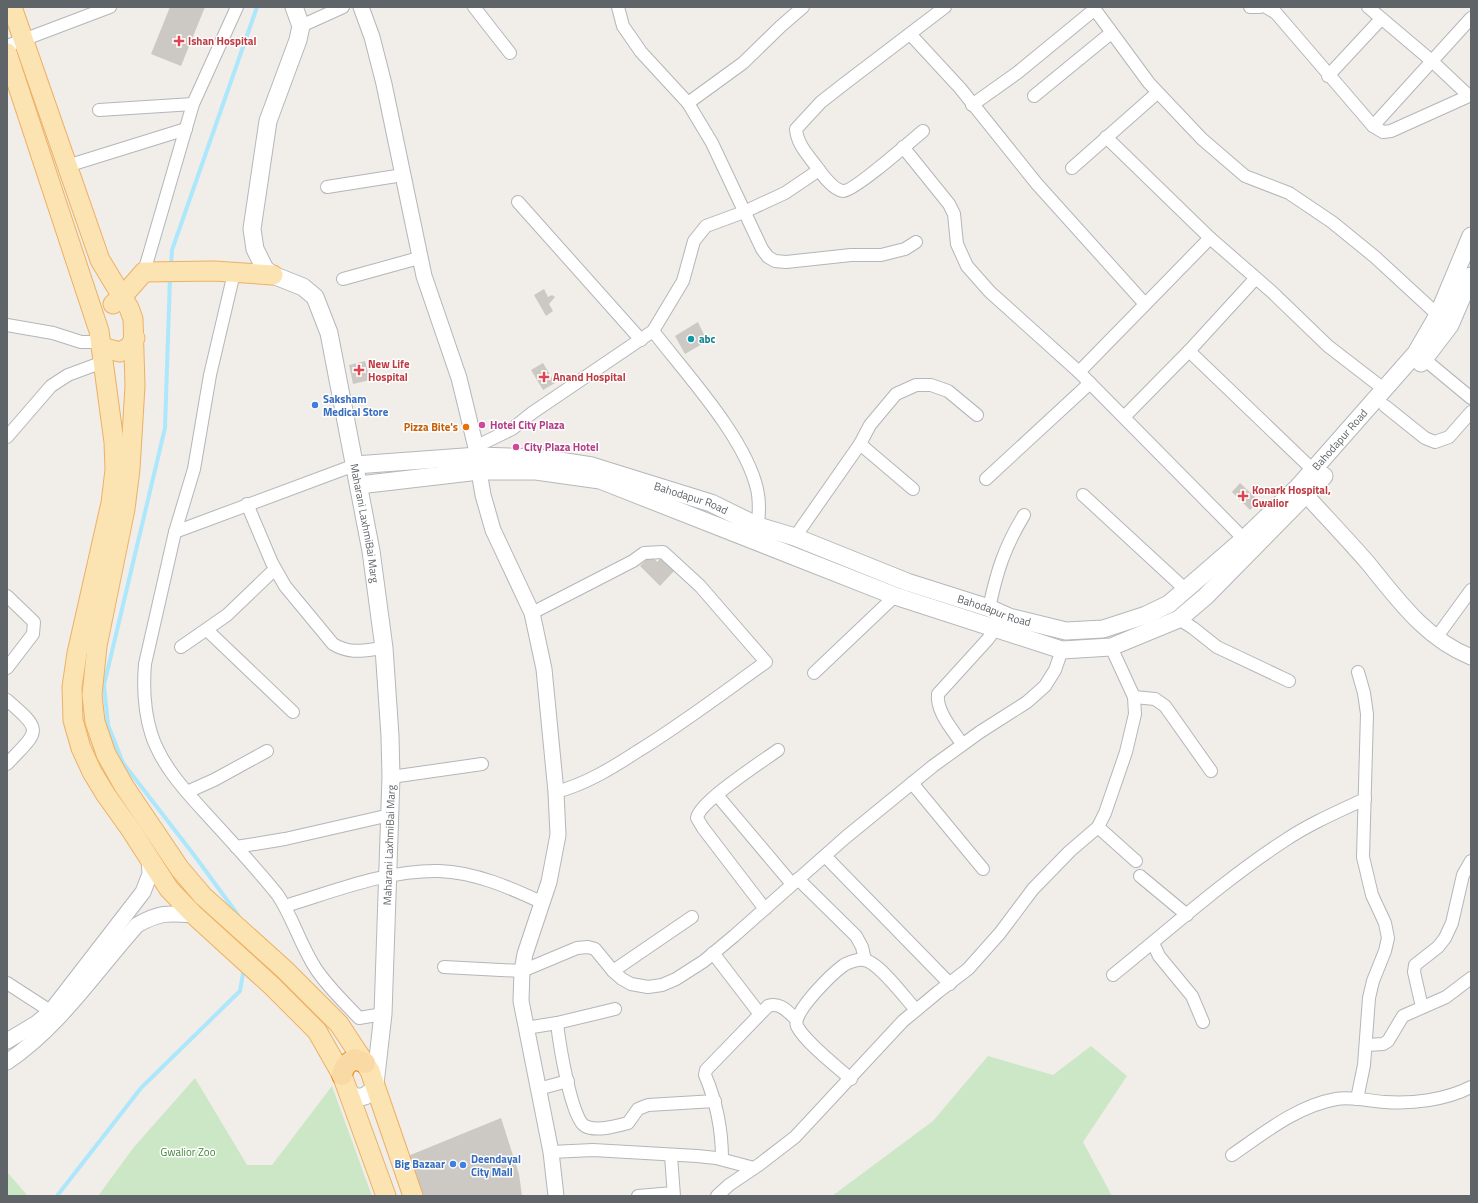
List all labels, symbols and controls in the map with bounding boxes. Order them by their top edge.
place label: Ishan Hospital [188,33,256,49]
marker: Ishan Hospital [173,35,185,47]
place label: abc [699,331,716,347]
marker: abc [686,334,696,344]
place label: New Life Hospital [368,356,410,385]
marker: New Life Hospital [353,364,365,376]
place label: Anand Hospital [553,369,626,385]
marker: Anand Hospital [538,371,550,383]
place label: Saksham Medical Store [323,391,389,420]
marker: Saksham Medical Store [310,400,320,410]
street label: Bahodapur Road [1308,405,1371,474]
place label: Hotel City Plaza [490,417,565,433]
place label: Pizza Bite's [404,419,458,435]
marker: Hotel City Plaza [477,420,487,430]
marker: Pizza Bite's [461,422,471,432]
place label: City Plaza Hotel [524,439,599,455]
marker: City Plaza Hotel [511,442,521,452]
street label: Maharani LaxhmiBai Marg [346,462,383,584]
street label: Bahodapur Road [652,478,731,518]
place label: Konark Hospital, Gwalior [1252,482,1331,511]
marker: Konark Hospital, Gwalior [1237,490,1249,502]
street label: Bahodapur Road [955,590,1033,630]
street label: Maharani LaxhmiBai Marg [379,784,399,906]
park label: Gwalior Zoo [161,1144,216,1160]
place label: Deendayal City Mall [471,1151,521,1180]
place label: Big Bazaar [395,1156,445,1172]
marker: Big Bazaar [448,1159,458,1169]
marker: Deendayal City Mall [458,1160,468,1170]

